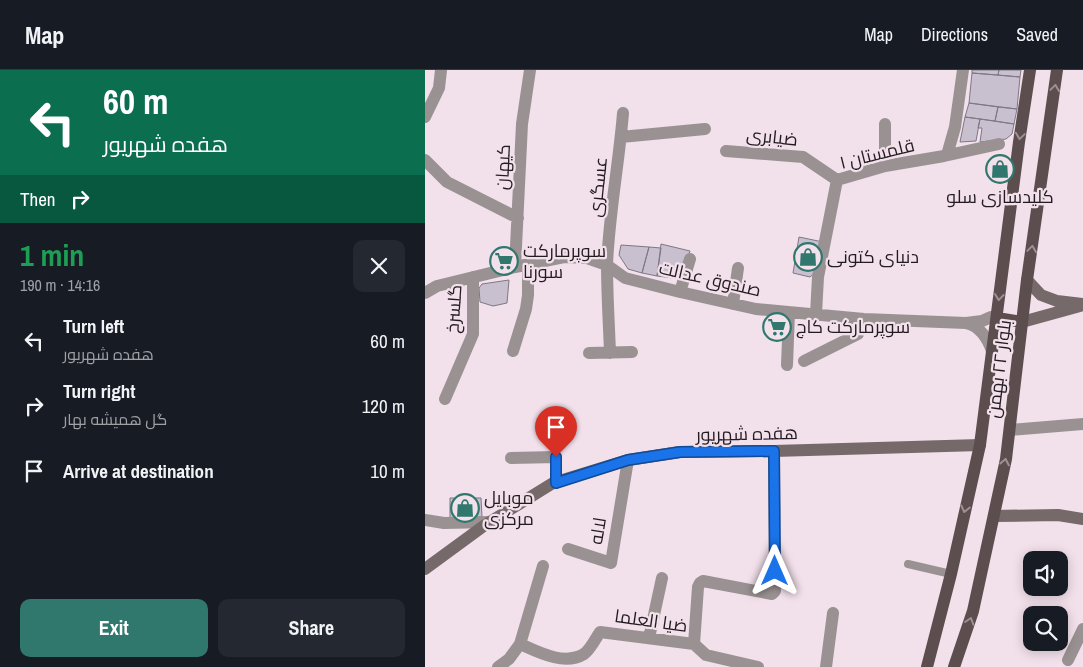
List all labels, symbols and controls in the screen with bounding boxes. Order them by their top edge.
text: Map [25,19,64,51]
text: Map [864,22,893,47]
text: Directions [921,22,988,47]
text: Saved [1016,22,1058,47]
text: 60 m [103,78,168,125]
one-way arrow [1049,84,1059,92]
icon: left [20,90,85,155]
street label: ضیابری [745,121,799,152]
text: هفده شهریور [103,129,228,159]
street label: قلمستان ۱ [837,132,917,175]
one-way arrow [1015,132,1026,140]
street label: کیهان [489,143,516,190]
shop icon: کلیدسازی سلو [985,154,1015,184]
street label: عسگری [582,156,613,218]
place label: کلیدسازی سلو [946,184,1054,209]
icon: right [66,185,94,213]
text: Then [20,186,56,212]
text: 1 min [20,235,84,275]
place label: سوپرمارکت سورنا [523,238,606,284]
button: close [353,240,405,292]
shop icon: دنیای کتونی [793,242,823,272]
place label: دنیای کتونی [827,244,919,269]
one-way arrow [1026,245,1037,253]
supermarket icon: سوپرمارکت سورنا [489,246,519,276]
street label: صندوق عدالت [657,255,764,302]
text: 190 m · 14:16 [20,274,100,296]
street label: گلسرخ [439,284,468,334]
one-way arrow [994,293,1005,301]
supermarket icon: سوپرمارکت کاج [762,312,792,342]
text: Turn left [63,313,124,339]
place label: سوپرمارکت کاج [796,314,910,339]
street label: بلوار ۲۲ بهمن [980,318,1017,420]
icon: left [20,327,48,355]
text: 60 m [370,328,405,354]
text: هفده شهریور [63,343,154,365]
text: Turn right [63,378,135,404]
icon: right [20,392,48,420]
text: 120 m [362,393,405,419]
pin [535,406,577,457]
text: گل همیشه بهار [63,408,167,430]
icon: arrive [542,413,570,441]
street label: هفده شهریور [695,420,798,447]
icon: arrive [20,457,48,485]
text: Arrive at destination [63,458,214,484]
text: 10 m [370,458,405,484]
one-way arrow [1000,458,1010,467]
place label: موبایل مرکزی [484,485,534,531]
shop icon: موبایل مرکزی [450,493,480,523]
one-way arrow [961,504,971,513]
street label: لاله [583,516,612,546]
position arrow [748,544,800,596]
map controls [1023,551,1068,651]
button: sound [1023,551,1068,596]
button: Exit [20,599,208,657]
button: Share [218,599,405,657]
street label: ضیا العلما [613,603,689,638]
button: search [1023,606,1068,651]
one-way arrow [964,617,974,625]

